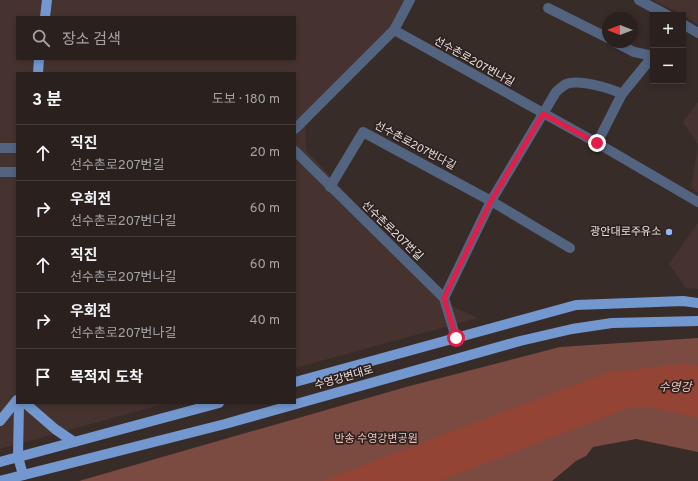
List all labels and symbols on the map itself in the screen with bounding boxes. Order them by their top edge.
north arrow [602,12,638,48]
street label: 선수촌로207번나길 [431,34,517,90]
street label: 선수촌로207번다길 [372,119,458,173]
route end [588,134,606,152]
street label: 선수촌로207번길 [358,198,426,264]
place label: 광안대로주유소 [590,225,661,239]
marker: 광안대로주유소 [664,227,674,237]
route start [447,329,465,347]
street label: 수영강변대로 [313,363,375,393]
water label: 수영강 [658,380,694,396]
park label: 반송 수영강변공원 [334,432,418,446]

